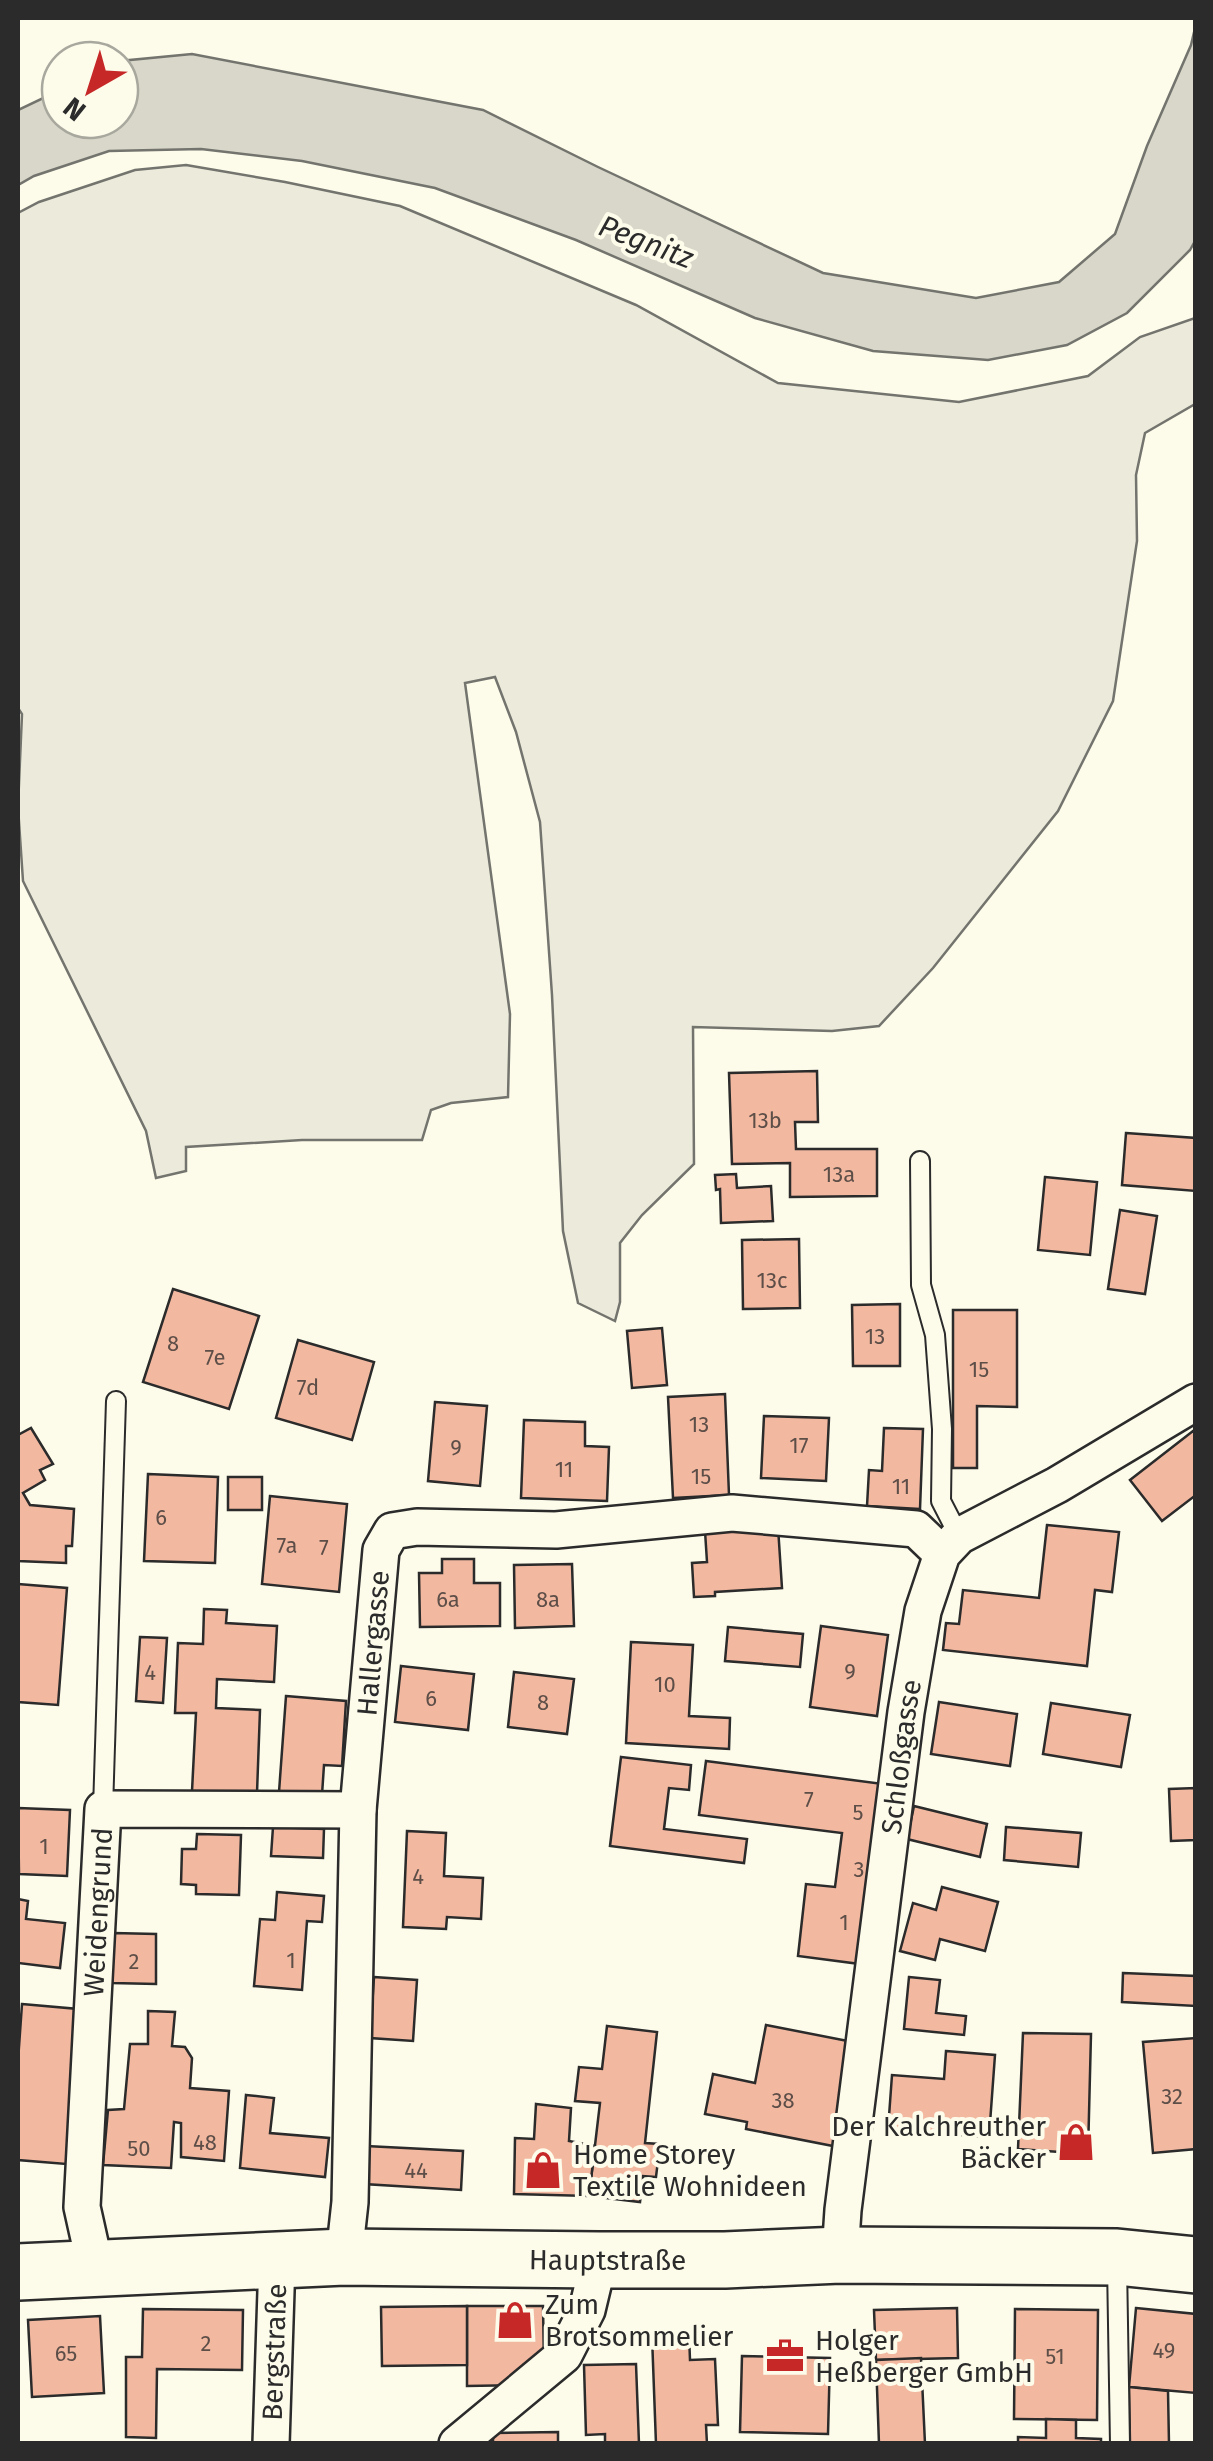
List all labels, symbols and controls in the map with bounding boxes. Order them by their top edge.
north arrow [40,40,140,140]
text: N [57,90,92,128]
water label: Pegnitz [594,208,699,277]
house number: 13b [748,1107,782,1134]
house number: 13a [823,1161,855,1188]
house number: 13c [756,1267,788,1294]
house number: 13 [865,1323,885,1350]
house number: 8 [167,1330,179,1357]
house number: 7e [204,1344,226,1371]
house number: 15 [969,1356,989,1383]
house number: 7d [297,1374,319,1401]
house number: 13 [689,1411,709,1438]
house number: 17 [789,1432,809,1459]
house number: 9 [450,1434,462,1461]
house number: 11 [555,1456,573,1483]
house number: 15 [691,1463,711,1490]
house number: 11 [892,1473,910,1500]
house number: 6 [155,1504,167,1531]
house number: 7a [276,1532,298,1559]
house number: 7 [319,1534,329,1561]
street label: Hallergasse [350,1569,396,1717]
house number: 6a [436,1586,460,1613]
house number: 8a [536,1586,560,1613]
house number: 9 [844,1658,856,1685]
house number: 4 [144,1659,156,1686]
house number: 10 [654,1671,676,1698]
street label: Schloßgasse [874,1677,928,1836]
house number: 6 [425,1685,437,1712]
house number: 8 [537,1689,549,1716]
house number: 7 [804,1786,814,1813]
house number: 5 [852,1799,864,1826]
street label: Weidengrund [77,1827,119,1997]
house number: 1 [39,1833,49,1860]
house number: 3 [854,1856,864,1883]
house number: 4 [412,1863,424,1890]
house number: 1 [839,1909,849,1936]
house number: 1 [286,1947,296,1974]
house number: 2 [129,1948,139,1975]
house number: 32 [1161,2083,1183,2110]
house number: 38 [771,2087,795,2114]
place label: Der Kalchreuther Bäcker [831,2110,1046,2175]
shop icon: Der Kalchreuther Bäcker [1055,2121,1097,2163]
house number: 48 [193,2129,217,2156]
house number: 50 [127,2135,151,2162]
place label: Home Storey Textile Wohnideen [573,2138,807,2203]
shop icon: Home Storey Textile Wohnideen [522,2149,564,2191]
house number: 44 [404,2157,428,2184]
street label: Hauptstraße [529,2243,686,2277]
street label: Bergstraße [255,2283,293,2421]
place label: Zum Brotsommelier [545,2288,733,2353]
shop icon: Zum Brotsommelier [494,2299,536,2341]
place label: Holger Heßberger GmbH [815,2324,1033,2389]
house number: 2 [201,2330,211,2357]
office icon: Holger Heßberger GmbH [764,2335,806,2377]
house number: 49 [1153,2337,1175,2364]
house number: 65 [55,2340,77,2367]
house number: 51 [1045,2343,1065,2370]

